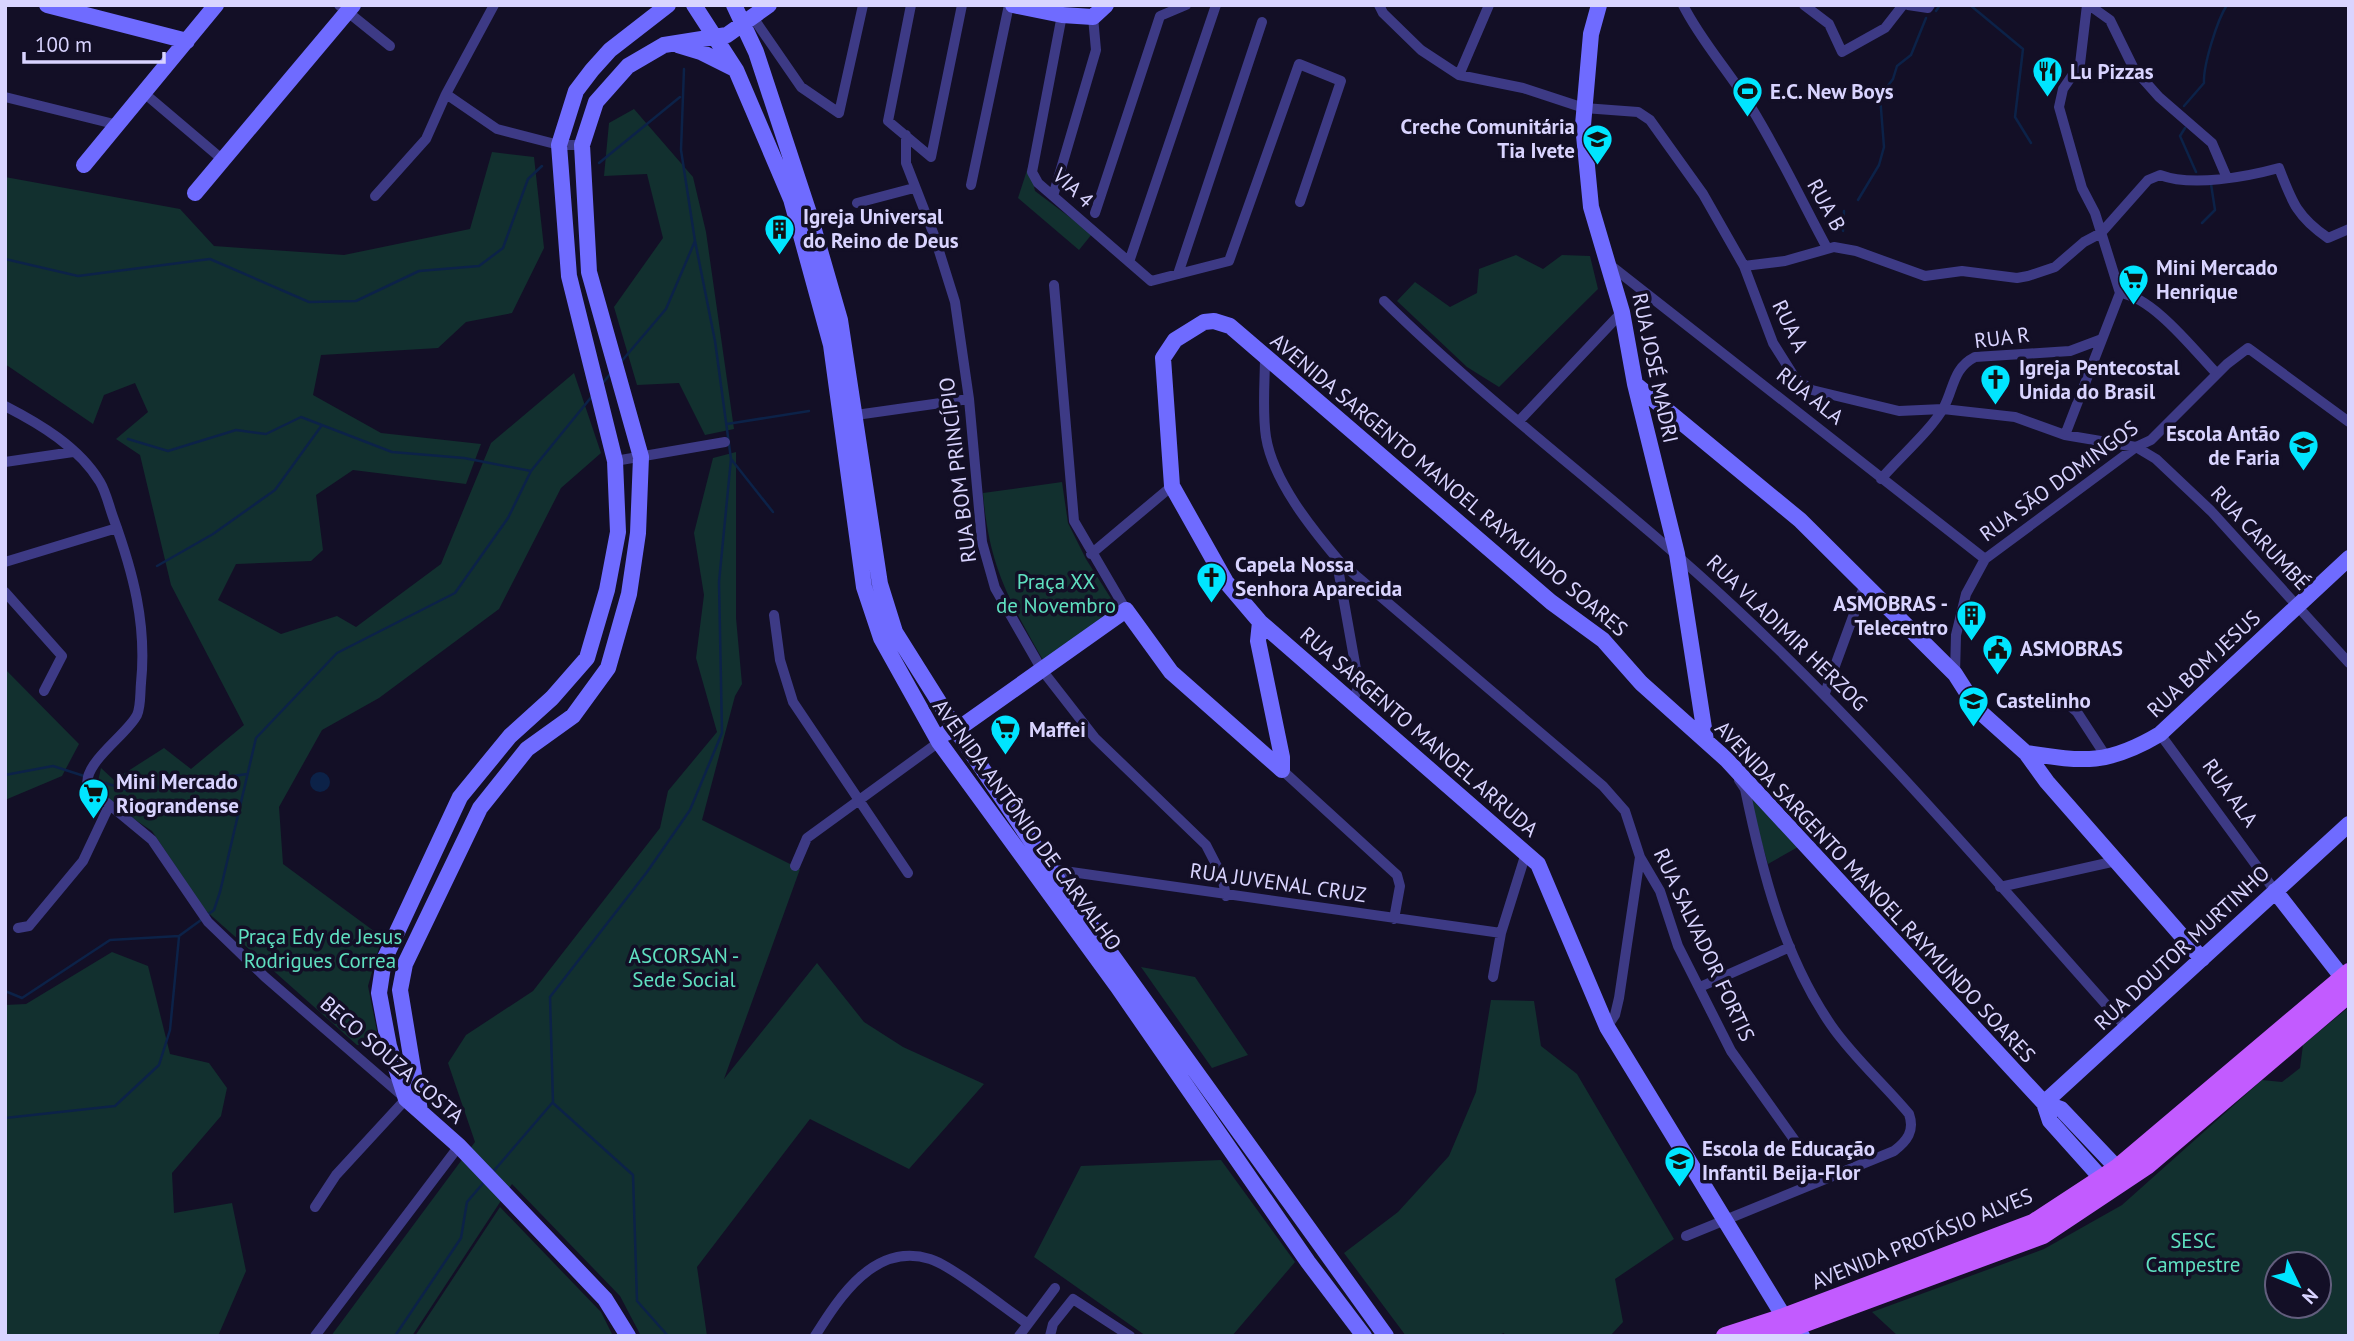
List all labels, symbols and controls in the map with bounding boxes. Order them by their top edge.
scale bar [24,21,164,65]
text: 100 m [35,31,92,58]
restaurant icon: Lu Pizzas [2030,55,2064,99]
place label: Lu Pizzas [2070,58,2154,85]
sports icon: E.C. New Boys [1730,75,1764,119]
place label: E.C. New Boys [1770,78,1894,105]
place label: Creche Comunitária Tia Ivete [1401,113,1575,164]
school or university icon: Creche Comunitária Tia Ivete [1581,122,1615,166]
street label: VIA 4 [1046,161,1100,213]
street label: RUA B [1801,174,1852,236]
place label: Igreja Universal do Reino de Deus [803,203,959,254]
building icon: Igreja Universal do Reino de Deus [763,212,797,256]
place label: Mini Mercado Henrique [2156,254,2278,305]
supermarket icon: Mini Mercado Henrique [2116,263,2150,307]
street label: RUA JOSÉ MADRI [1626,290,1685,446]
street label: RUA A [1766,295,1815,357]
street label: RUA R [1973,321,2031,354]
street label: AVENIDA SARGENTO MANOEL RAYMUNDO SOARES [1265,327,1633,642]
place label: Igreja Pentecostal Unida do Brasil [2019,354,2180,405]
street label: RUA ALA [1771,361,1850,431]
church icon: Igreja Pentecostal Unida do Brasil [1979,363,2013,407]
street label: RUA BOM PRINCÍPIO [933,376,982,564]
street label: RUA SÃO DOMINGOS [1974,414,2143,547]
place label: Escola Antão de Faria [2166,420,2280,471]
school or university icon: Escola Antão de Faria [2286,429,2320,473]
street label: RUA CARUMBÉ [2205,480,2316,596]
street label: RUA VLADIMIR HERZOG [1701,549,1874,717]
place label: Capela Nossa Senhora Aparecida [1235,551,1402,602]
church icon: Capela Nossa Senhora Aparecida [1195,560,1229,604]
park label: Praça XX de Novembro [996,568,1116,619]
place label: ASMOBRAS - Telecentro [1833,590,1948,641]
building icon: ASMOBRAS - Telecentro [1954,599,1988,643]
street label: RUA BOM JESUS [2141,604,2266,723]
street label: RUA SARGENTO MANOEL ARRUDA [1295,621,1545,843]
public building icon: ASMOBRAS [1980,632,2014,676]
place label: ASMOBRAS [2020,635,2123,662]
school or university icon: Castelinho [1956,684,1990,728]
place label: Castelinho [1996,687,2091,714]
street label: AVENIDA ANTÔNIO DE CARVALHO [927,694,1128,956]
supermarket icon: Maffei [989,713,1023,757]
street label: AVENIDA SARGENTO MANOEL RAYMUNDO SOARES [1709,715,2041,1068]
place label: Maffei [1029,716,1086,743]
street label: RUA ALA [2197,753,2265,833]
place label: Mini Mercado Riograndense [116,768,239,819]
supermarket icon: Mini Mercado Riograndense [76,777,110,821]
street label: RUA SALVADOR FORTIS [1648,844,1761,1046]
street label: RUA JUVENAL CRUZ [1188,857,1368,908]
street label: RUA DOUTOR MURTINHO [2088,859,2275,1036]
park label: Praça Edy de Jesus Rodrigues Correa [238,923,402,974]
park label: ASCORSAN - Sede Social [629,942,739,993]
street label: BECO SOUZA COSTA [315,990,470,1130]
place label: Escola de Educação Infantil Beija-Flor [1702,1135,1875,1186]
school or university icon: Escola de Educação Infantil Beija-Flor [1662,1144,1696,1188]
street label: AVENIDA PROTÁSIO ALVES [1807,1182,2036,1295]
park label: SESC Campestre [2146,1227,2240,1278]
north arrow [2263,1250,2333,1320]
text: N [2297,1284,2323,1309]

